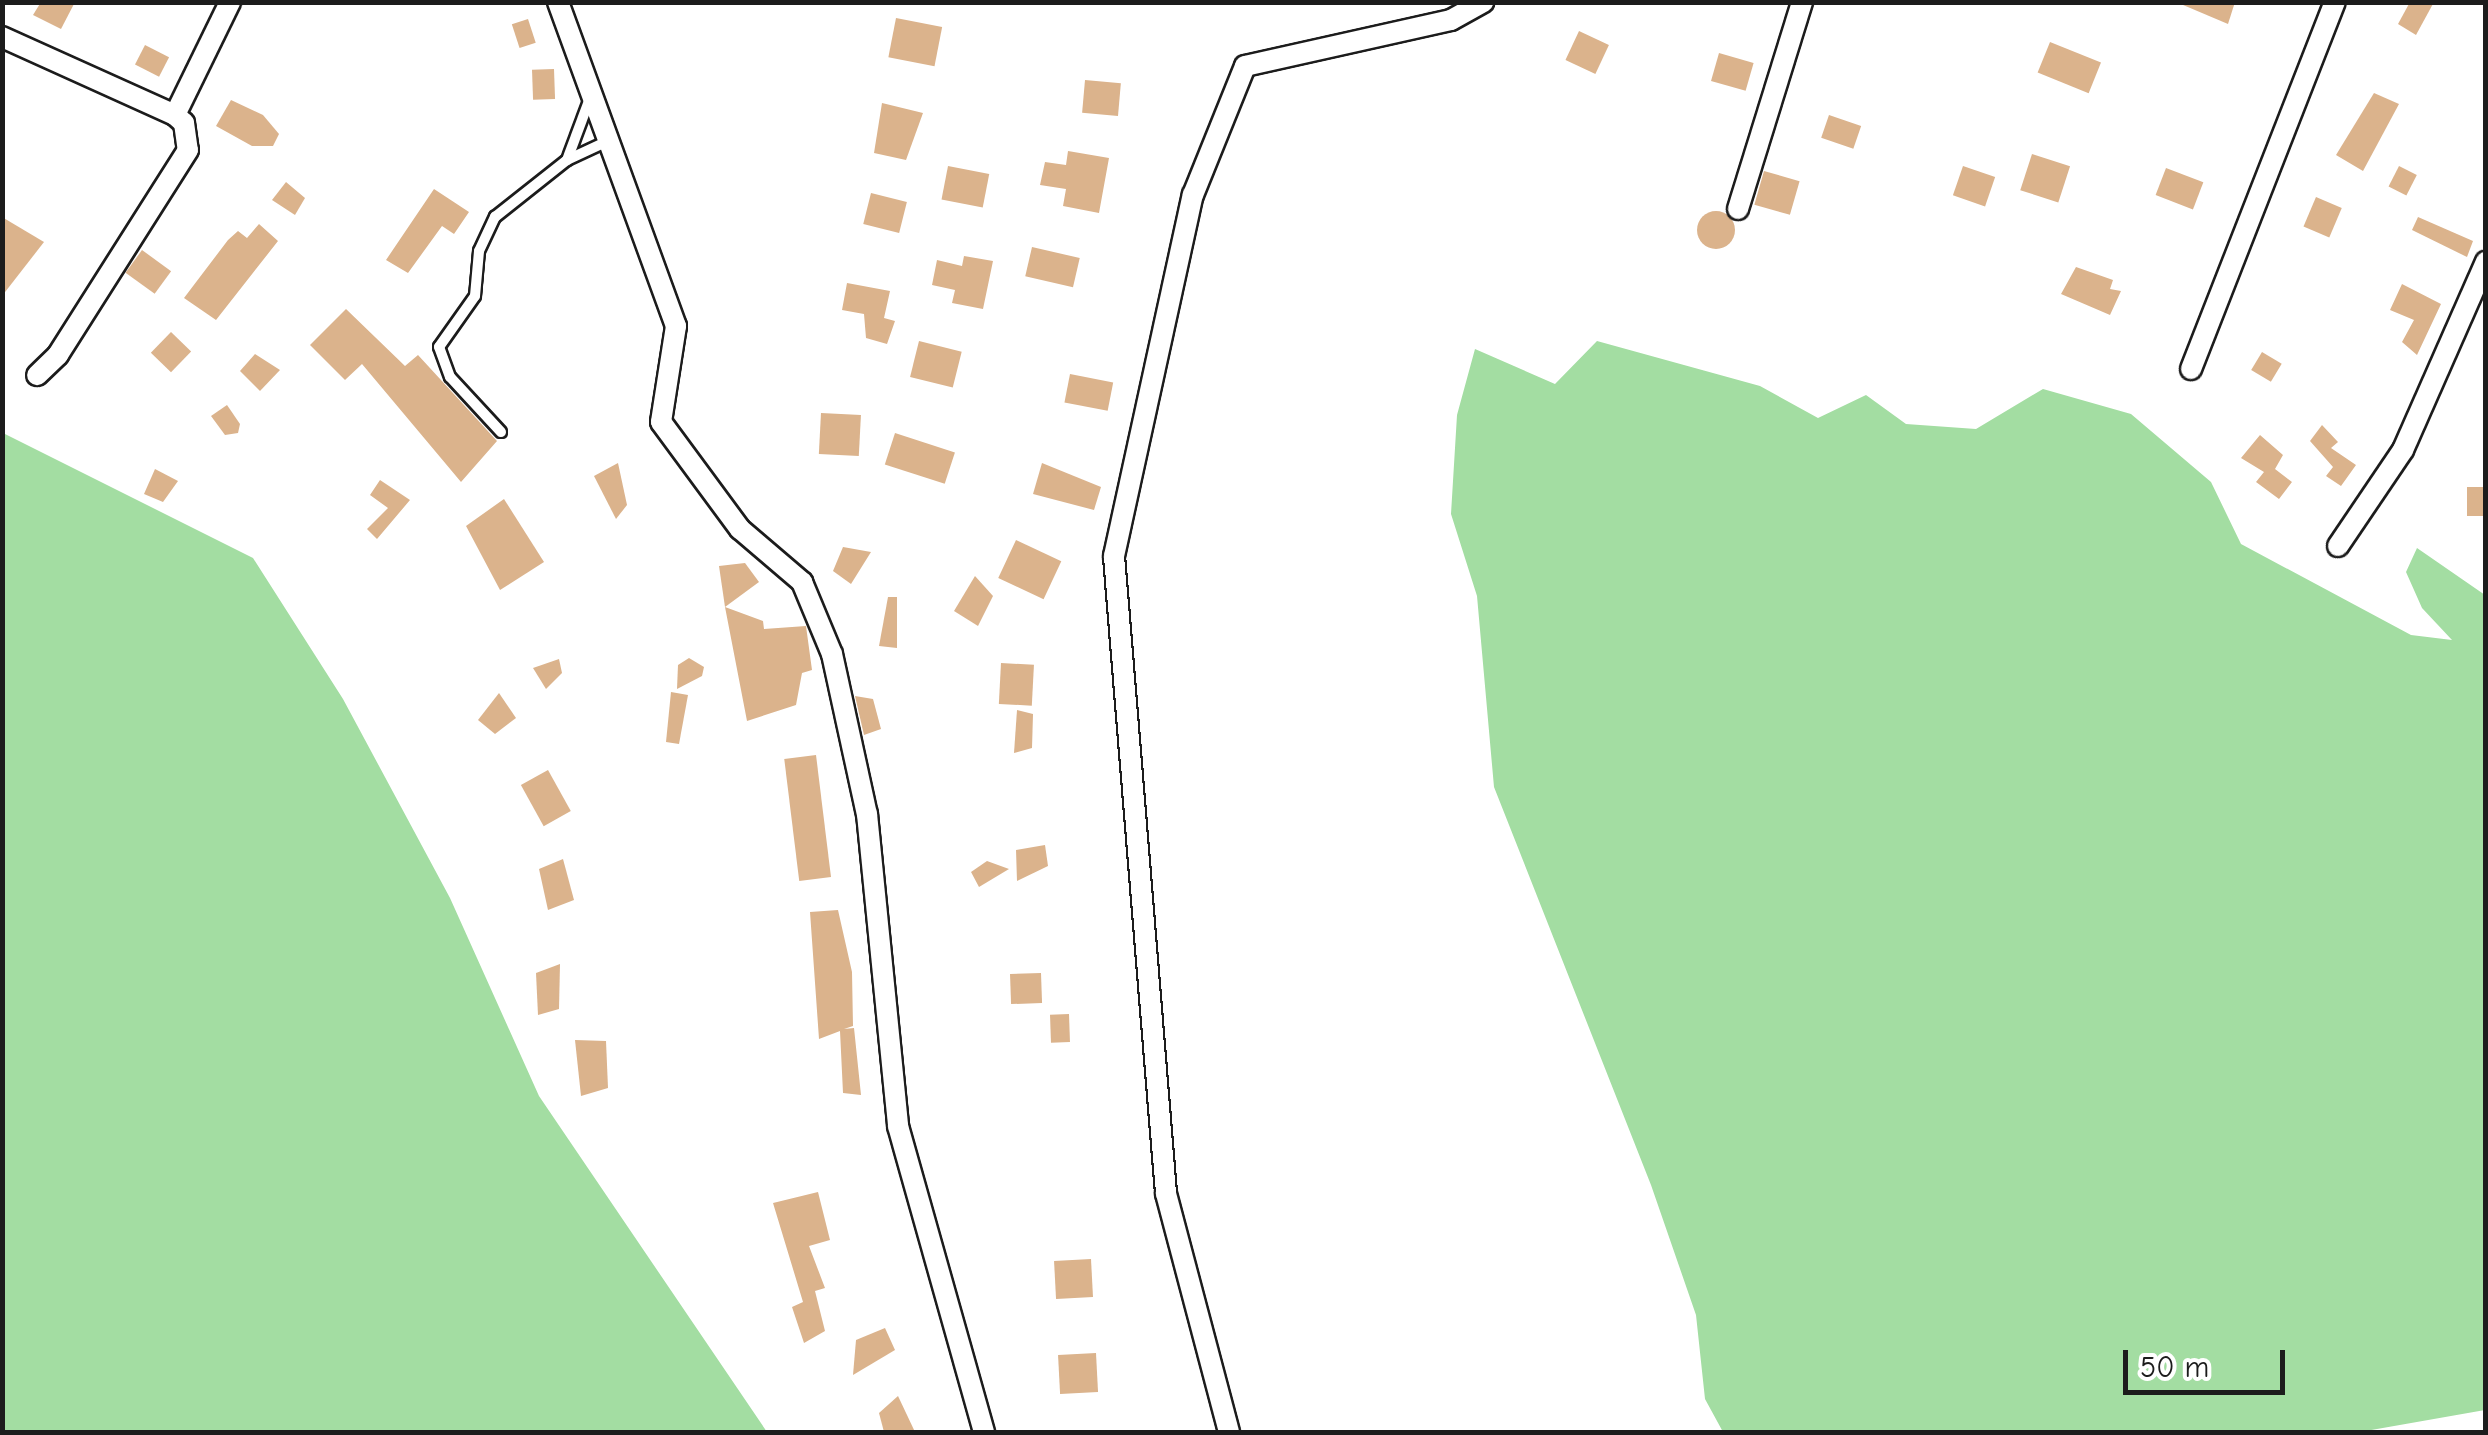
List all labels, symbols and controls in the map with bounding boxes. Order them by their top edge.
scale bar [2128,1330,2290,1392]
text: 50 m [2140,1350,2209,1385]

